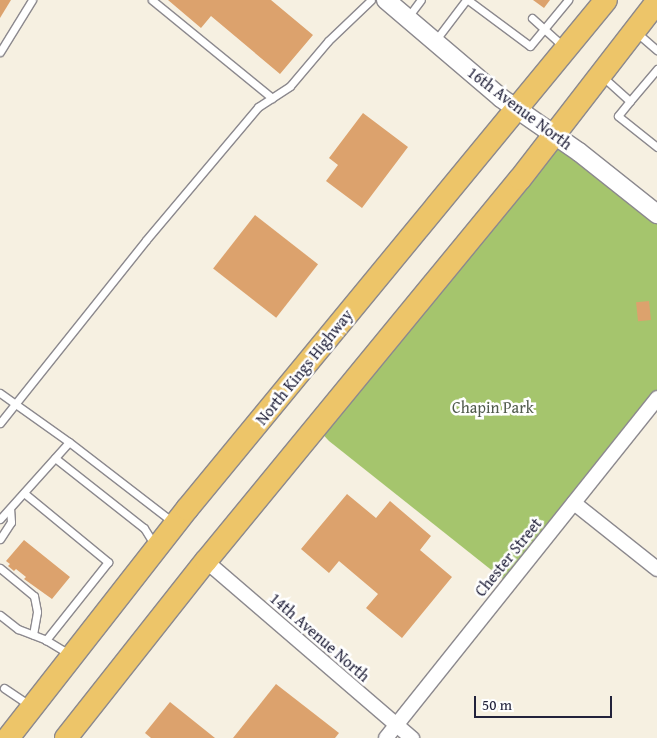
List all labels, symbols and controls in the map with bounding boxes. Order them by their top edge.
street label: 16th Avenue North [464,62,576,154]
street label: North Kings Highway [252,305,356,429]
park label: Chapin Park [452,397,534,417]
street label: Chester Street [471,514,545,600]
street label: 14th Avenue North [266,588,374,686]
scale bar [477,686,614,718]
text: 50 m [482,694,512,715]

